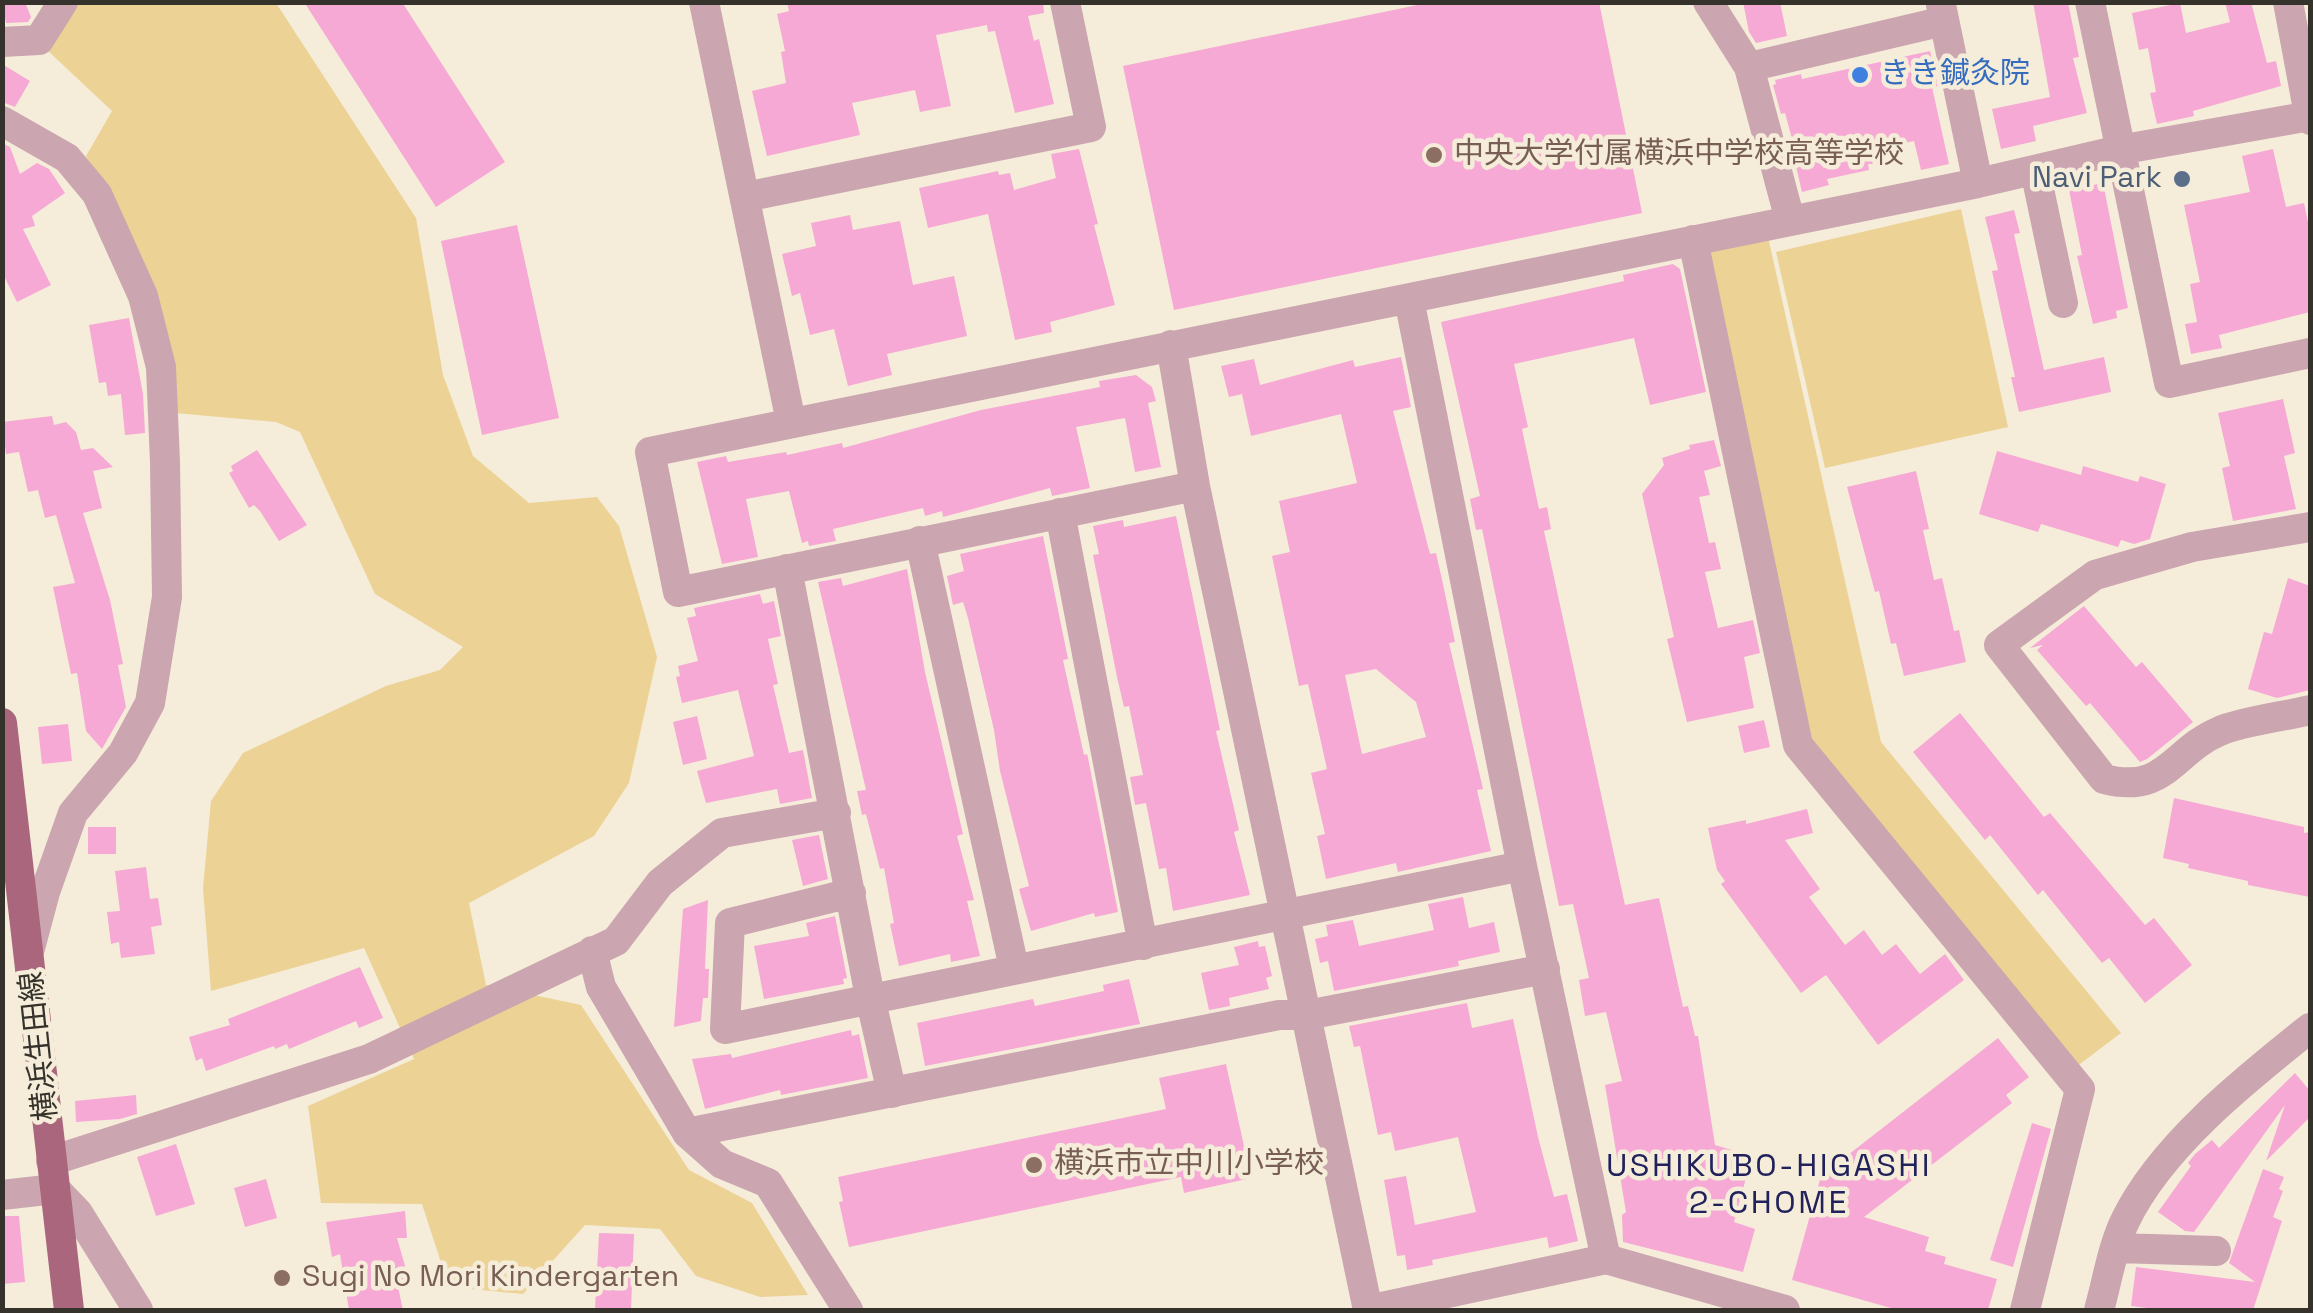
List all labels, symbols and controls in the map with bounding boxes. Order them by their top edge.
place label: きき鍼灸院 [1880,57,2030,93]
marker: きき鍼灸院 [1849,64,1871,86]
place label: 中央大学付属横浜中学校高等学校 [1454,137,1904,173]
marker: 中央大学付属横浜中学校高等学校 [1423,144,1445,166]
place label: Navi Park [2032,161,2162,197]
marker: Navi Park [2171,168,2193,190]
street label: 横浜生田線 [14,970,66,1122]
place label: 横浜市立中川小学校 [1054,1147,1324,1183]
district label: USHIKUBO-HIGASHI 2-CHOME [1606,1148,1932,1223]
marker: 横浜市立中川小学校 [1023,1154,1045,1176]
place label: Sugi No Mori Kindergarten [302,1260,679,1296]
marker: Sugi No Mori Kindergarten [271,1267,293,1289]

